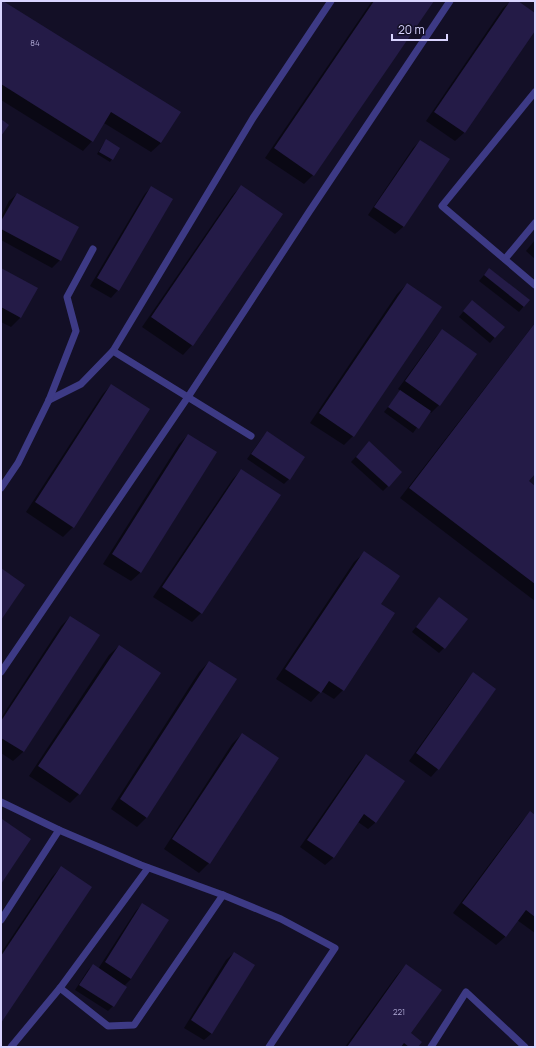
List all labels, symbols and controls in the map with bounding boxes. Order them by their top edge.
scale bar [392,16,447,42]
text: 20 m [398,21,425,38]
house number: 84 [30,37,40,48]
house number: 221 [393,1006,405,1017]

